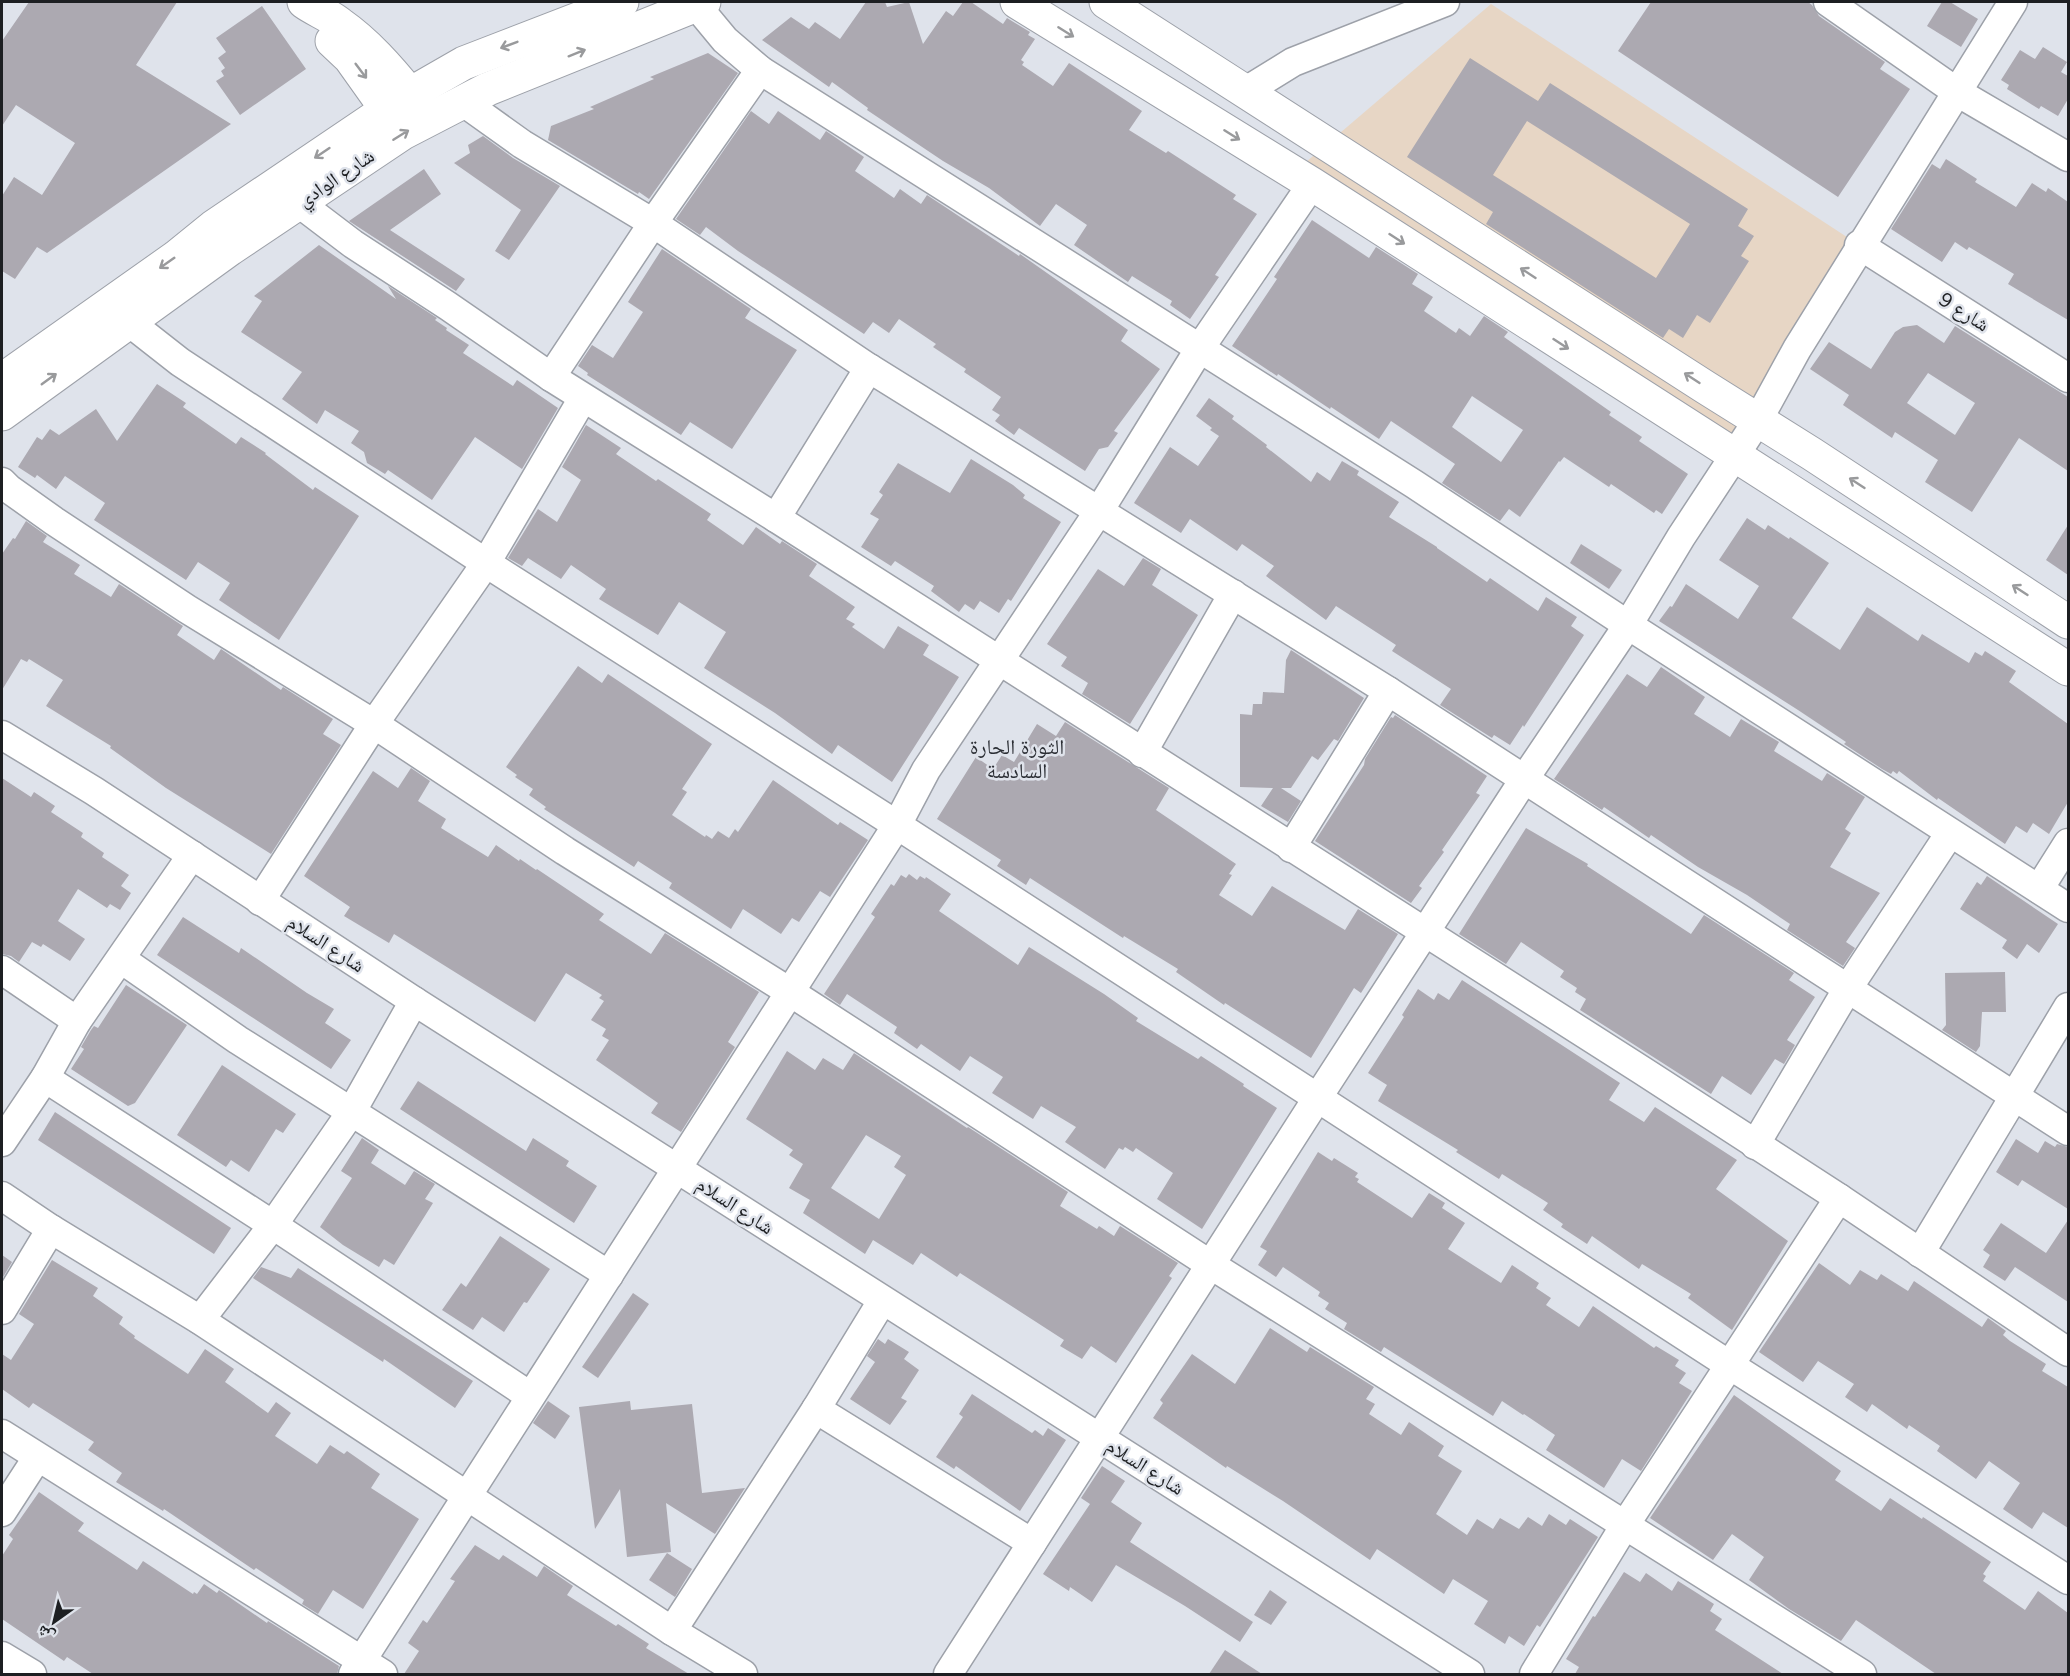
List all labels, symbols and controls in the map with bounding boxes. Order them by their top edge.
one-way arrow [1057,27,1074,39]
one-way arrow [500,41,519,52]
one-way arrow [567,47,586,58]
one-way arrow [354,63,367,79]
one-way arrow [392,129,409,141]
one-way arrow [1223,129,1240,141]
street label: شارع الوادي [292,143,381,215]
one-way arrow [314,147,331,159]
one-way arrow [1388,233,1405,245]
one-way arrow [159,257,176,269]
one-way arrow [1520,267,1537,279]
street label: شارع 9 [1933,286,1995,338]
one-way arrow [1553,338,1569,350]
one-way arrow [1684,372,1701,384]
one-way arrow [41,373,57,386]
one-way arrow [1849,477,1865,489]
one-way arrow [2012,584,2028,596]
district label: الثورة الحارة السادسة [970,733,1064,785]
street label: شارع السلام [282,909,370,979]
street label: شارع السلام [691,1171,779,1241]
street label: شارع السلام [1101,1432,1189,1502]
north arrow [24,1592,84,1652]
text: ش [33,1620,59,1647]

